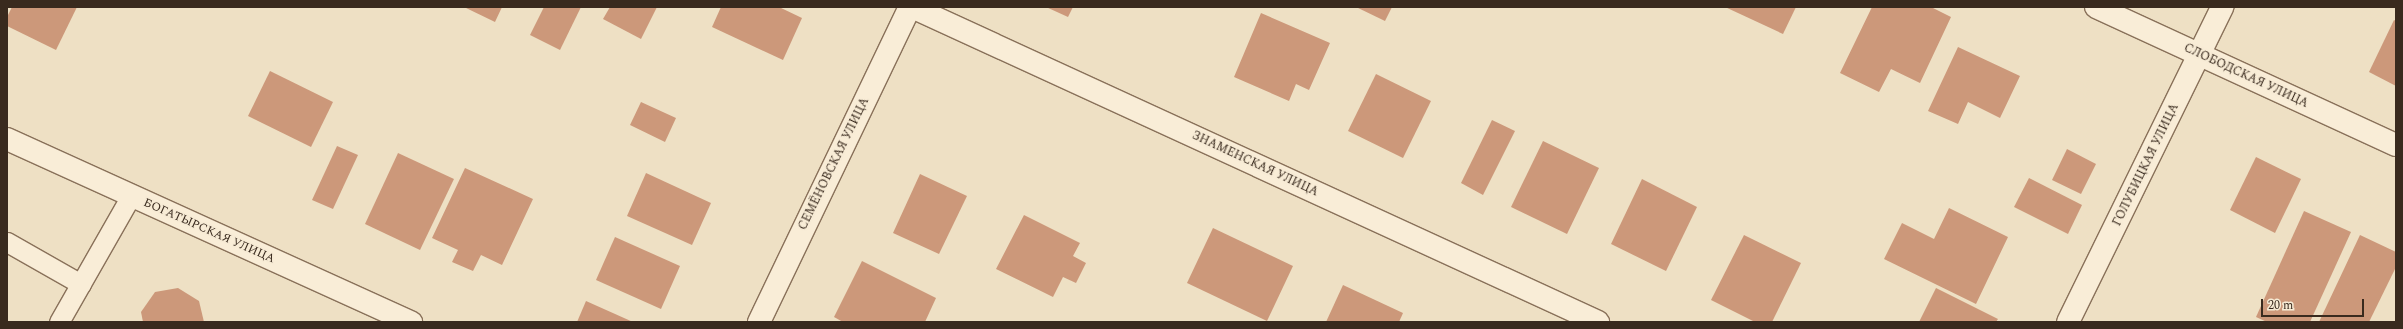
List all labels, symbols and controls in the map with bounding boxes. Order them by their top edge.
street label: СЛОБОДСКАЯ УЛИЦА [2181,41,2311,111]
street label: СЕМЁНОВСКАЯ УЛИЦА [796,95,872,233]
street label: ГОЛУБИЦКАЯ УЛИЦА [2110,101,2182,229]
street label: ЗНАМЕНСКАЯ УЛИЦА [1190,128,1320,200]
street label: БОГАТЫРСКАЯ УЛИЦА [141,195,277,267]
scale bar [2263,291,2366,317]
text: 20 m [2268,296,2293,315]

